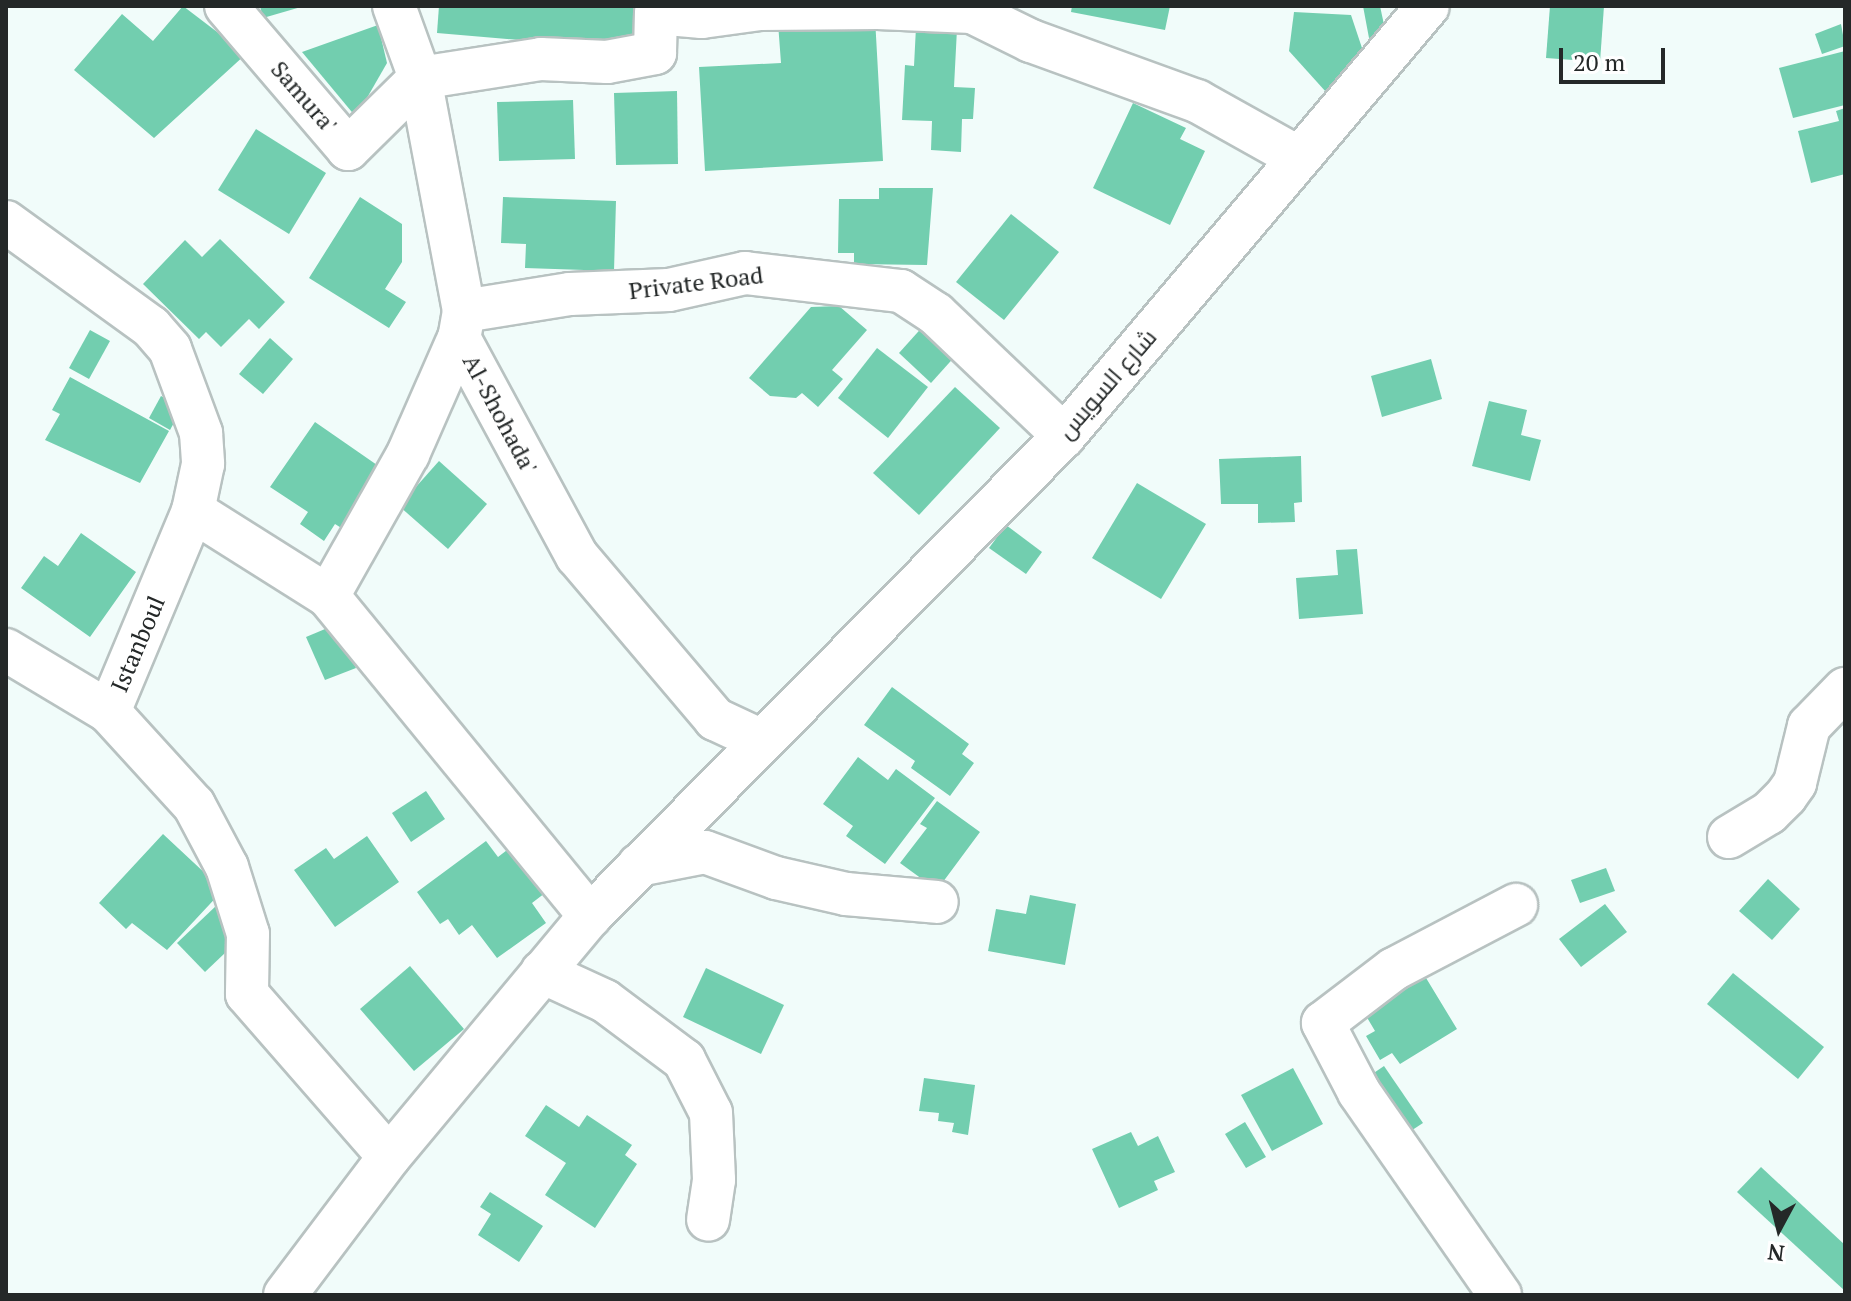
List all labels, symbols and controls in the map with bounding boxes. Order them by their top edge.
scale bar [1563,32,1669,82]
text: 20 m [1573,46,1625,78]
street label: Samura' [265,55,343,139]
street label: Private Road [627,260,765,306]
street label: شارع السويس [1051,323,1163,445]
street label: Al-Shohada' [457,349,543,479]
street label: Istanboul [105,592,171,696]
north arrow [1739,1189,1819,1269]
text: N [1766,1238,1786,1269]

